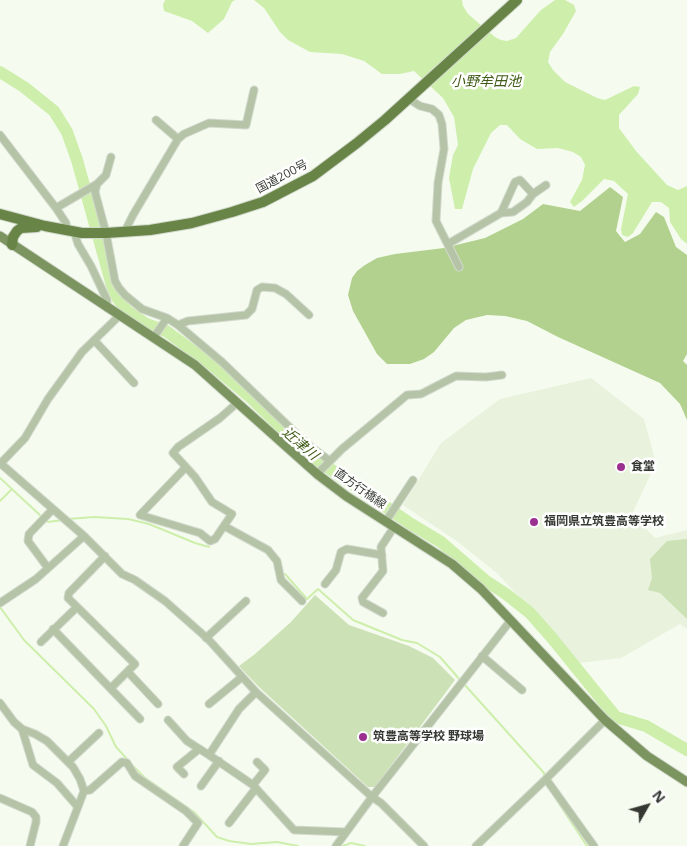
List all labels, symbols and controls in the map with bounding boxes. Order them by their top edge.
water label: 小野牟田池 [451,74,521,90]
street label: 国道200号 [254,157,310,197]
water label: 近津川 [279,424,321,464]
place label: 食堂 [631,460,655,474]
marker: 食堂 [615,461,627,473]
street label: 直方行橋線 [331,466,389,512]
place label: 福岡県立筑豊高等学校 [544,515,664,529]
marker: 福岡県立筑豊高等学校 [528,516,540,528]
place label: 筑豊高等学校 野球場 [373,730,484,744]
marker: 筑豊高等学校 野球場 [357,731,369,743]
north arrow [622,781,672,831]
text: N [648,786,670,807]

